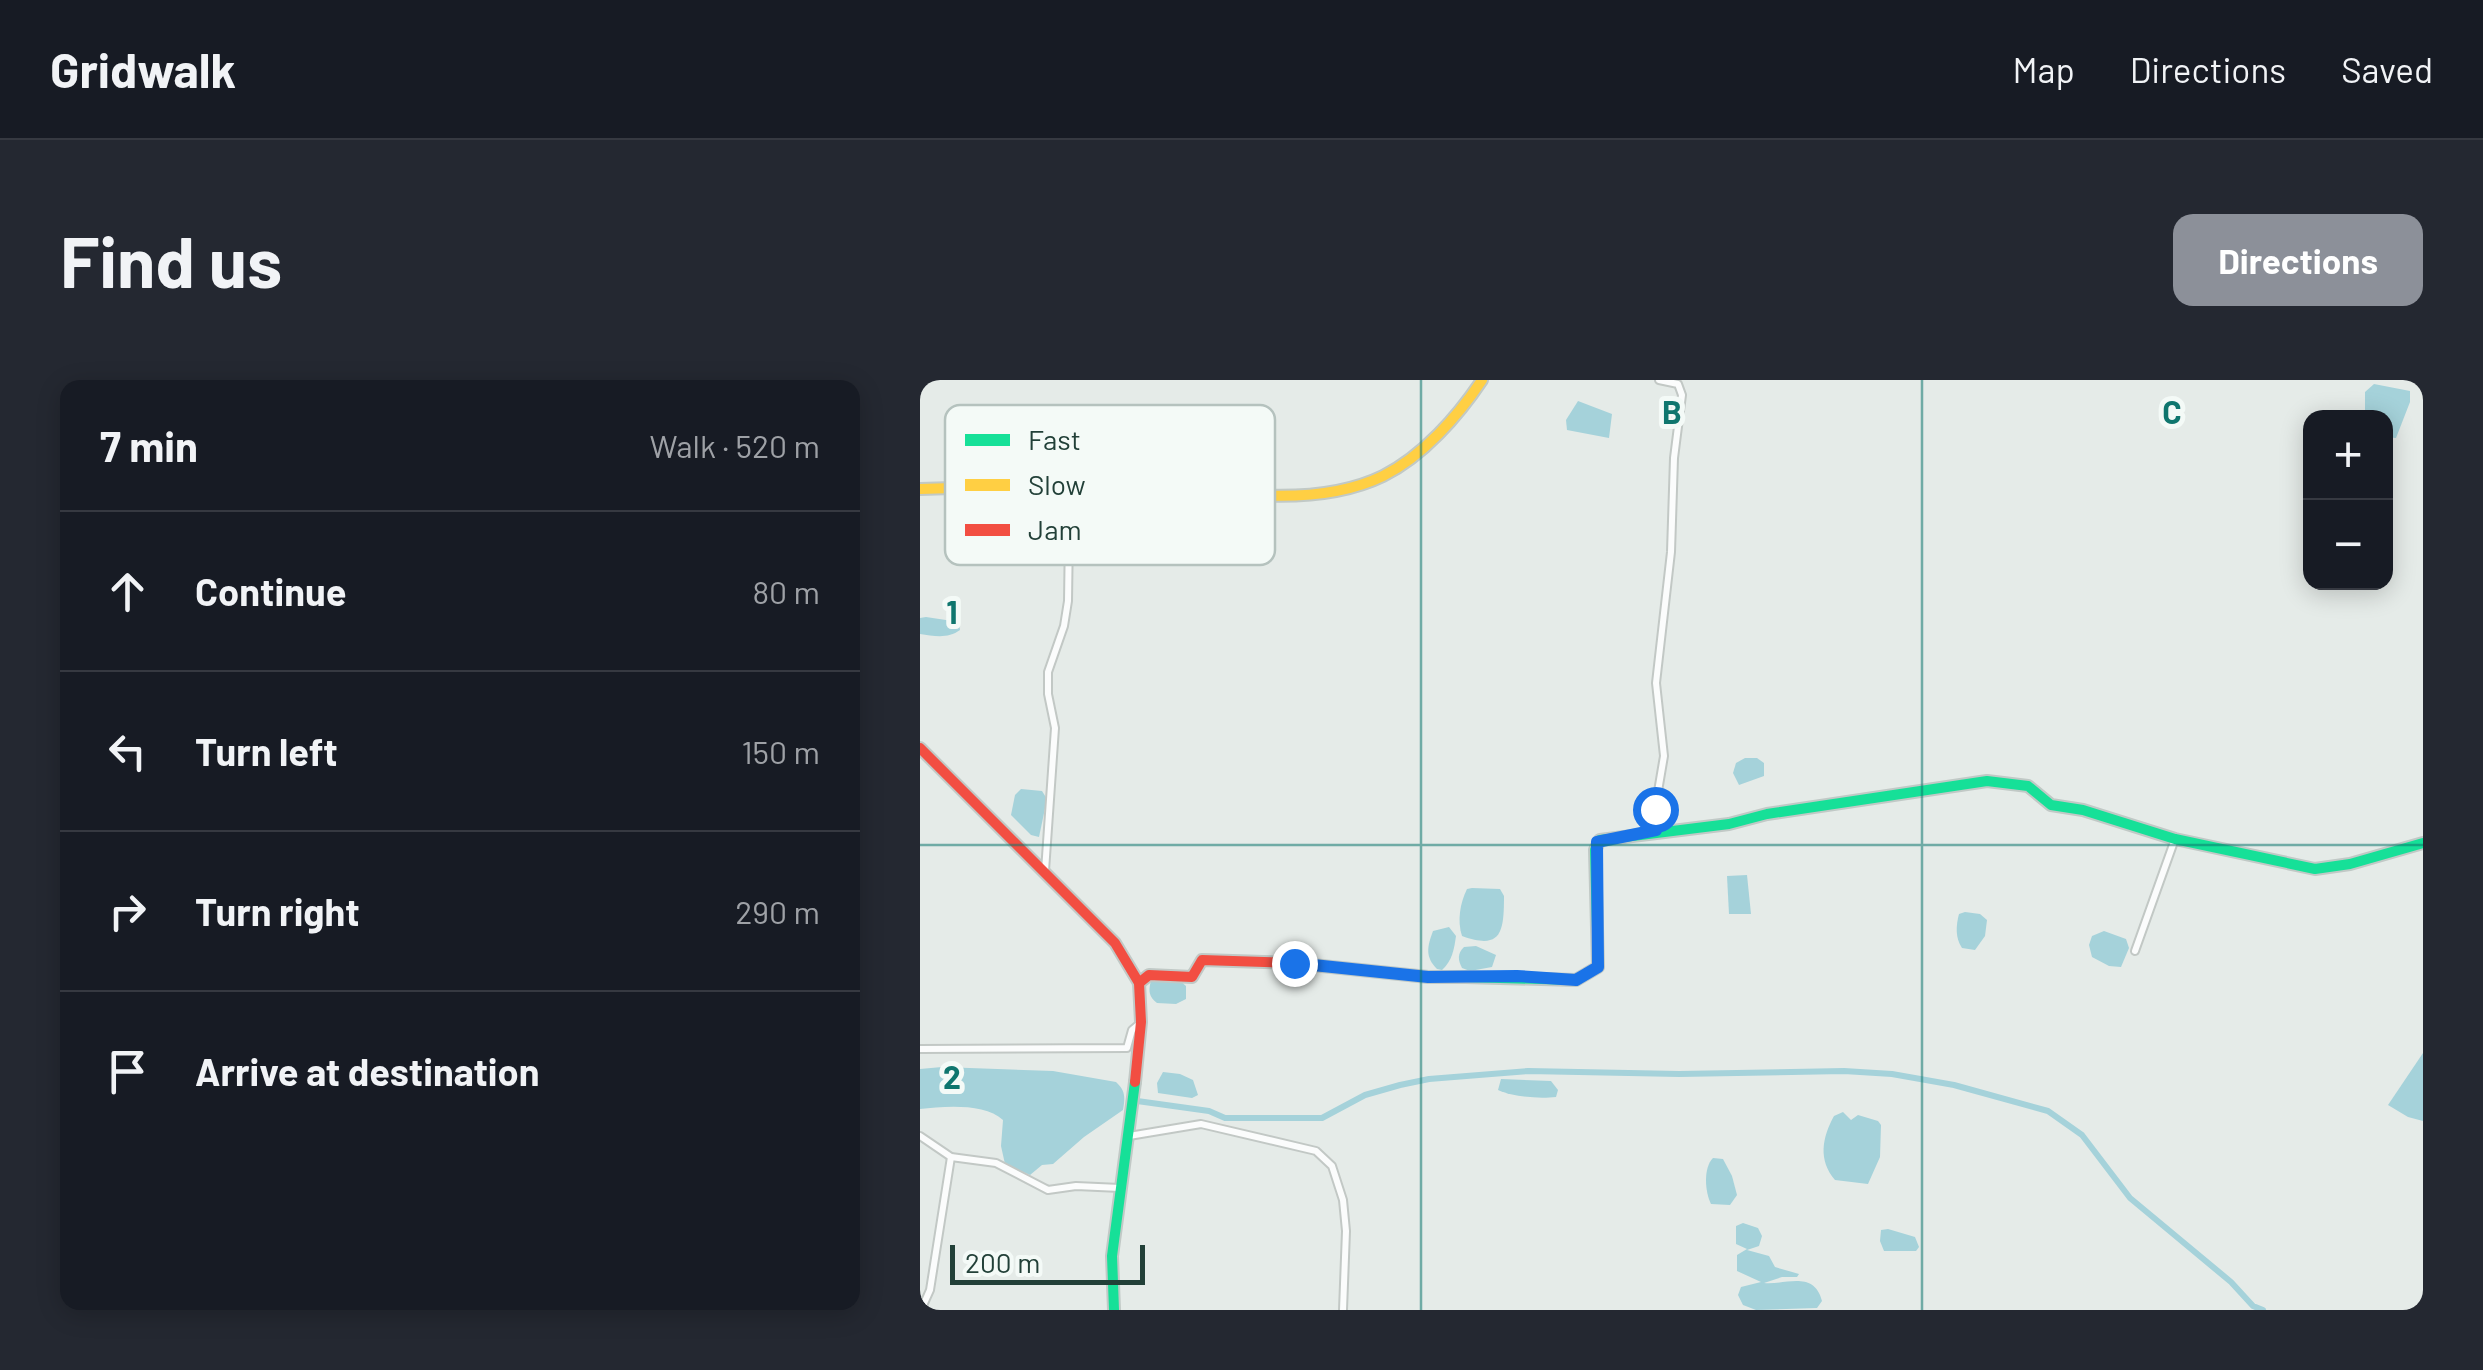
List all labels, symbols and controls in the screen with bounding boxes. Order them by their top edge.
text: Gridwalk [50,40,236,98]
text: Map [2013,48,2075,90]
text: Directions [2130,48,2286,90]
text: Saved [2341,48,2433,90]
button: Directions [2173,214,2423,306]
text: Find us [60,218,282,302]
text: B [1662,392,1682,430]
text: C [2162,392,2182,430]
legend [945,405,1275,565]
map controls [2303,410,2393,590]
button: + [2303,410,2393,500]
text: 7 min [100,420,198,470]
text: Fast [1028,422,1081,456]
text: Walk · 520 m [650,426,820,464]
text: Slow [1028,467,1086,501]
button: − [2303,500,2393,590]
text: Jam [1028,512,1082,546]
icon: ahead [100,564,155,619]
text: Continue [195,568,346,614]
text: 80 m [752,572,820,610]
text: 1 [946,592,958,630]
icon: left [100,724,155,779]
text: Turn left [195,728,338,774]
text: 150 m [741,732,820,770]
route start [1633,787,1679,833]
icon: right [100,884,155,939]
text: Turn right [195,888,360,934]
text: 290 m [735,892,820,930]
route end [1272,941,1318,987]
icon: arrive [100,1044,155,1099]
text: Arrive at destination [195,1048,540,1094]
text: 2 [943,1057,961,1095]
scale bar [950,1240,1145,1284]
text: 200 m [965,1245,1040,1279]

